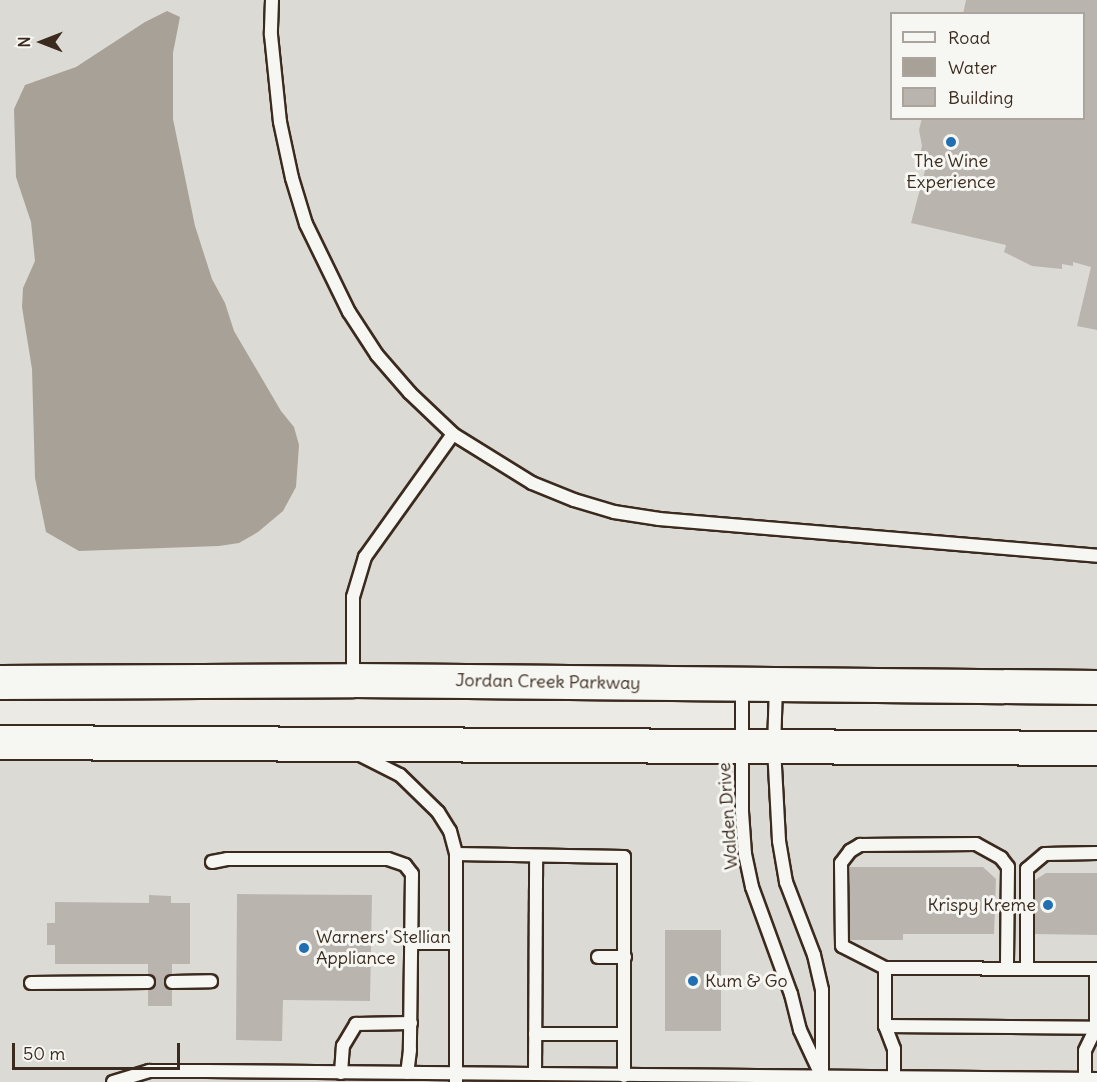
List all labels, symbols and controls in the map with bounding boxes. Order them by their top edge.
north arrow [12,12,72,72]
legend [890,12,1085,120]
text: Road [948,26,990,49]
text: N [14,36,34,48]
text: Water [948,56,997,79]
text: Building [948,86,1013,109]
marker: The Wine Experience [944,135,958,149]
place label: The Wine Experience [906,151,996,194]
street label: Jordan Creek Parkway [455,670,641,694]
street label: Walden Drive [713,762,743,870]
place label: Krispy Kreme [927,894,1036,916]
marker: Krispy Kreme [1041,898,1055,912]
place label: Warners' Stellian Appliance [316,927,451,970]
marker: Warners' Stellian Appliance [297,941,311,955]
place label: Kum & Go [705,970,788,992]
marker: Kum & Go [686,974,700,988]
scale bar [15,1031,183,1069]
text: 50 m [23,1042,65,1065]

